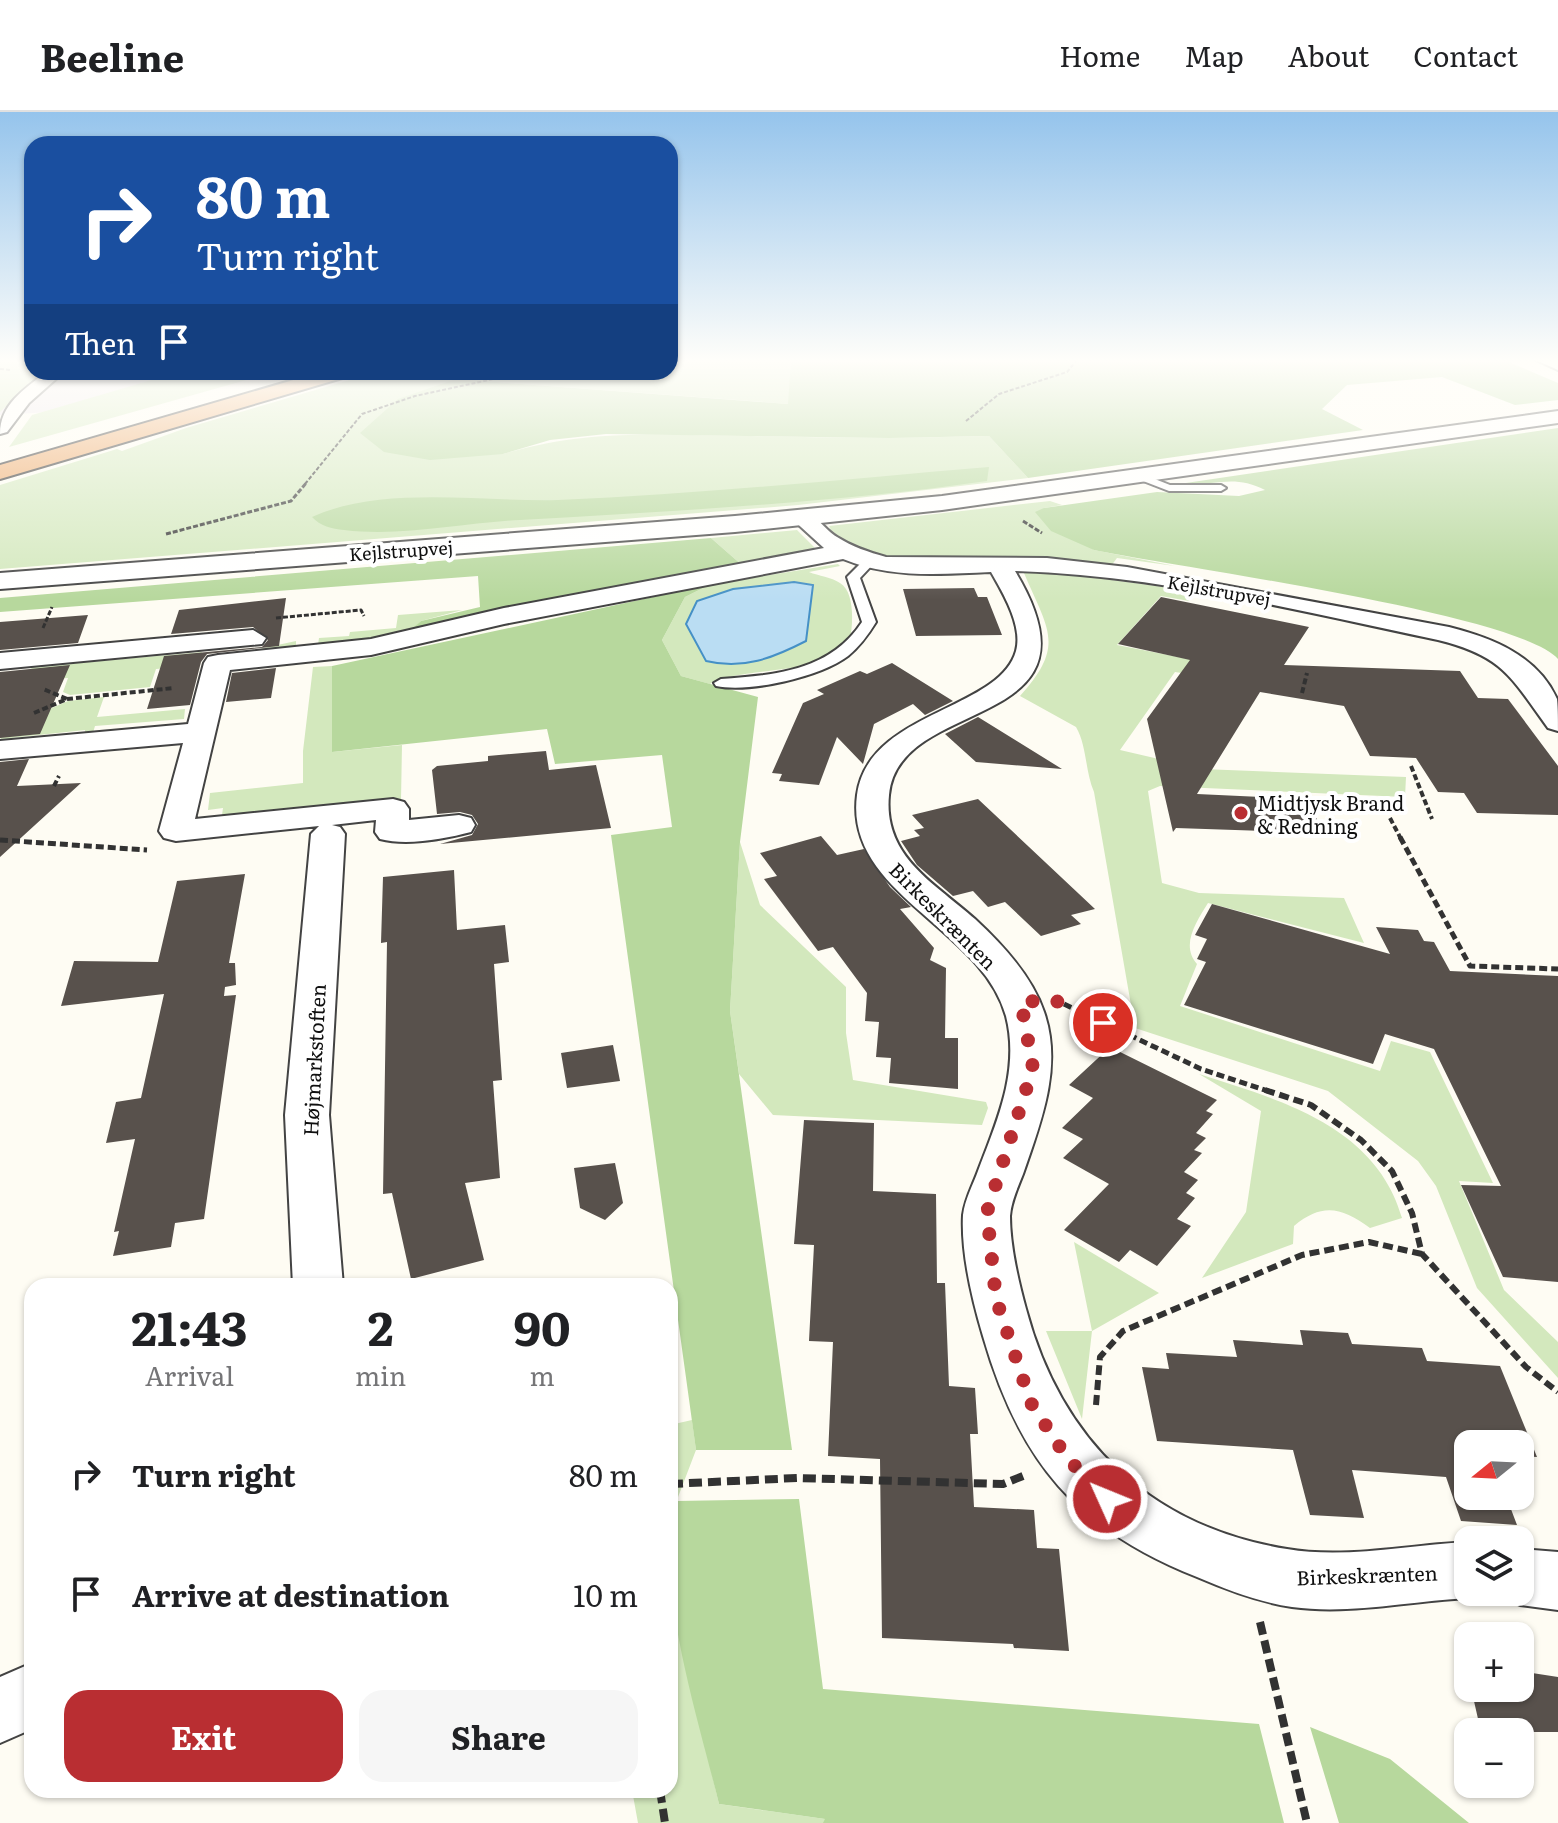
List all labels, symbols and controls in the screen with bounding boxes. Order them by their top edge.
text: Beeline [40,27,184,84]
text: Home [1059,34,1140,76]
text: Map [1184,34,1244,76]
text: About [1288,34,1369,76]
text: Contact [1413,34,1518,76]
text: 80 m [196,152,331,235]
icon: right [64,168,168,272]
text: Turn right [196,228,379,281]
text: Then [64,320,136,364]
icon: arrive [152,320,196,364]
street label: Kejlstrupvej [348,533,454,567]
street label: Kejlstrupvej [1165,568,1273,612]
place label: Midtjysk Brand & Redning [1257,787,1404,840]
marker: Midtjysk Brand & Redning [1232,804,1250,822]
street label: Birkeskrænten [883,854,1005,976]
street label: Højmarkstoften [294,983,332,1137]
pin [1069,989,1137,1057]
icon: arrive [1081,1001,1125,1045]
text: 21:43 [131,1290,248,1361]
text: 2 [368,1290,393,1361]
text: 90 [513,1290,571,1361]
text: Arrival [145,1355,234,1394]
text: min [355,1355,406,1394]
text: m [529,1355,555,1394]
north arrow [1454,1430,1534,1510]
map controls [1454,1430,1534,1798]
icon: right [64,1452,108,1496]
text: Turn right [132,1452,296,1496]
text: 80 m [569,1452,638,1496]
position arrow [1065,1457,1149,1541]
button: layers [1454,1526,1534,1606]
street label: Birkeskrænten [1296,1557,1438,1591]
icon: arrive [64,1572,108,1616]
text: Arrive at destination [132,1572,449,1616]
text: 10 m [573,1572,638,1616]
button: + [1454,1622,1534,1702]
button: Exit [64,1690,343,1782]
button: Share [359,1690,638,1782]
button: − [1454,1718,1534,1798]

